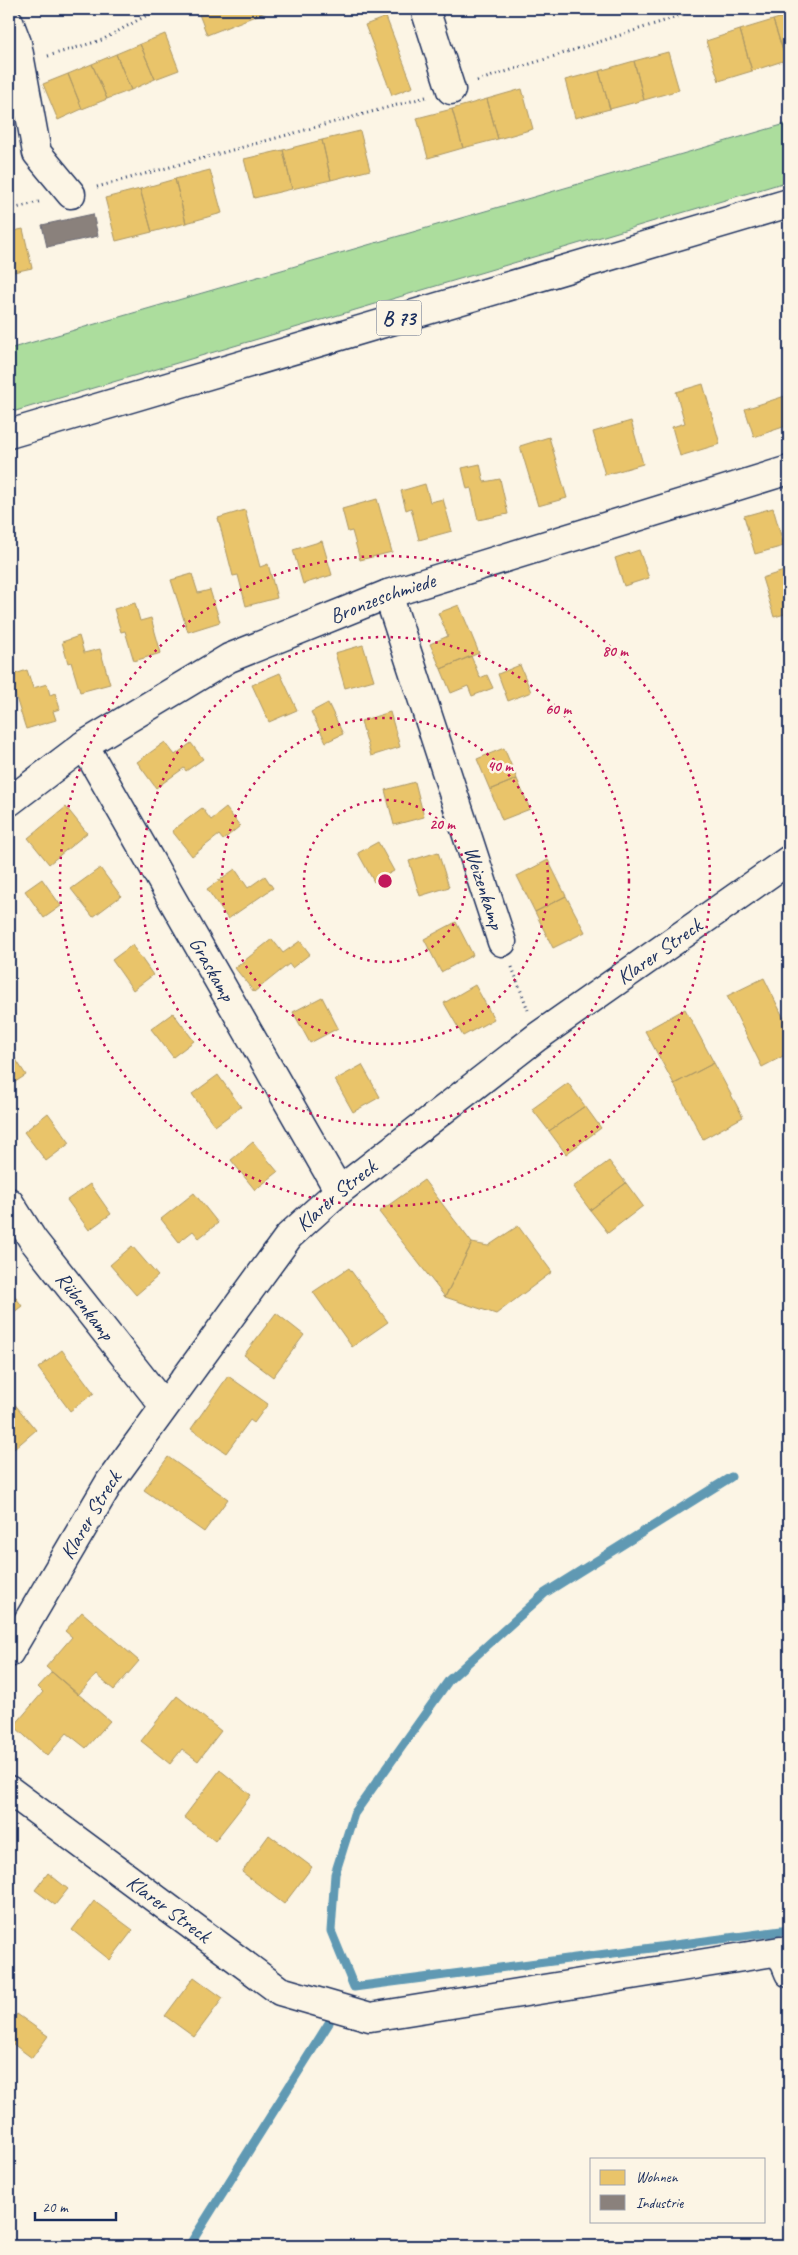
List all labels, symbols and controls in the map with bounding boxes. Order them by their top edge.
road number: B 73 [376,300,422,336]
street label: Bronzeschmiede [326,567,439,629]
text: 80 m [602,642,629,661]
text: 60 m [545,700,572,719]
text: 40 m [487,757,514,776]
text: 20 m [429,815,456,834]
street label: Weizenkamp [459,843,510,933]
centre of rings [376,872,394,890]
street label: Klarer Streck [611,911,708,990]
street label: Graskamp [183,932,241,1007]
street label: Klarer Streck [290,1152,383,1237]
street label: Rübenkamp [50,1266,121,1346]
street label: Klarer Streck [54,1464,128,1564]
street label: Klarer Streck [122,1869,218,1950]
legend [590,2158,766,2222]
text: Wohnen [636,2168,679,2187]
scale bar [35,2190,116,2222]
text: Industrie [636,2194,684,2213]
text: 20 m [42,2198,69,2217]

